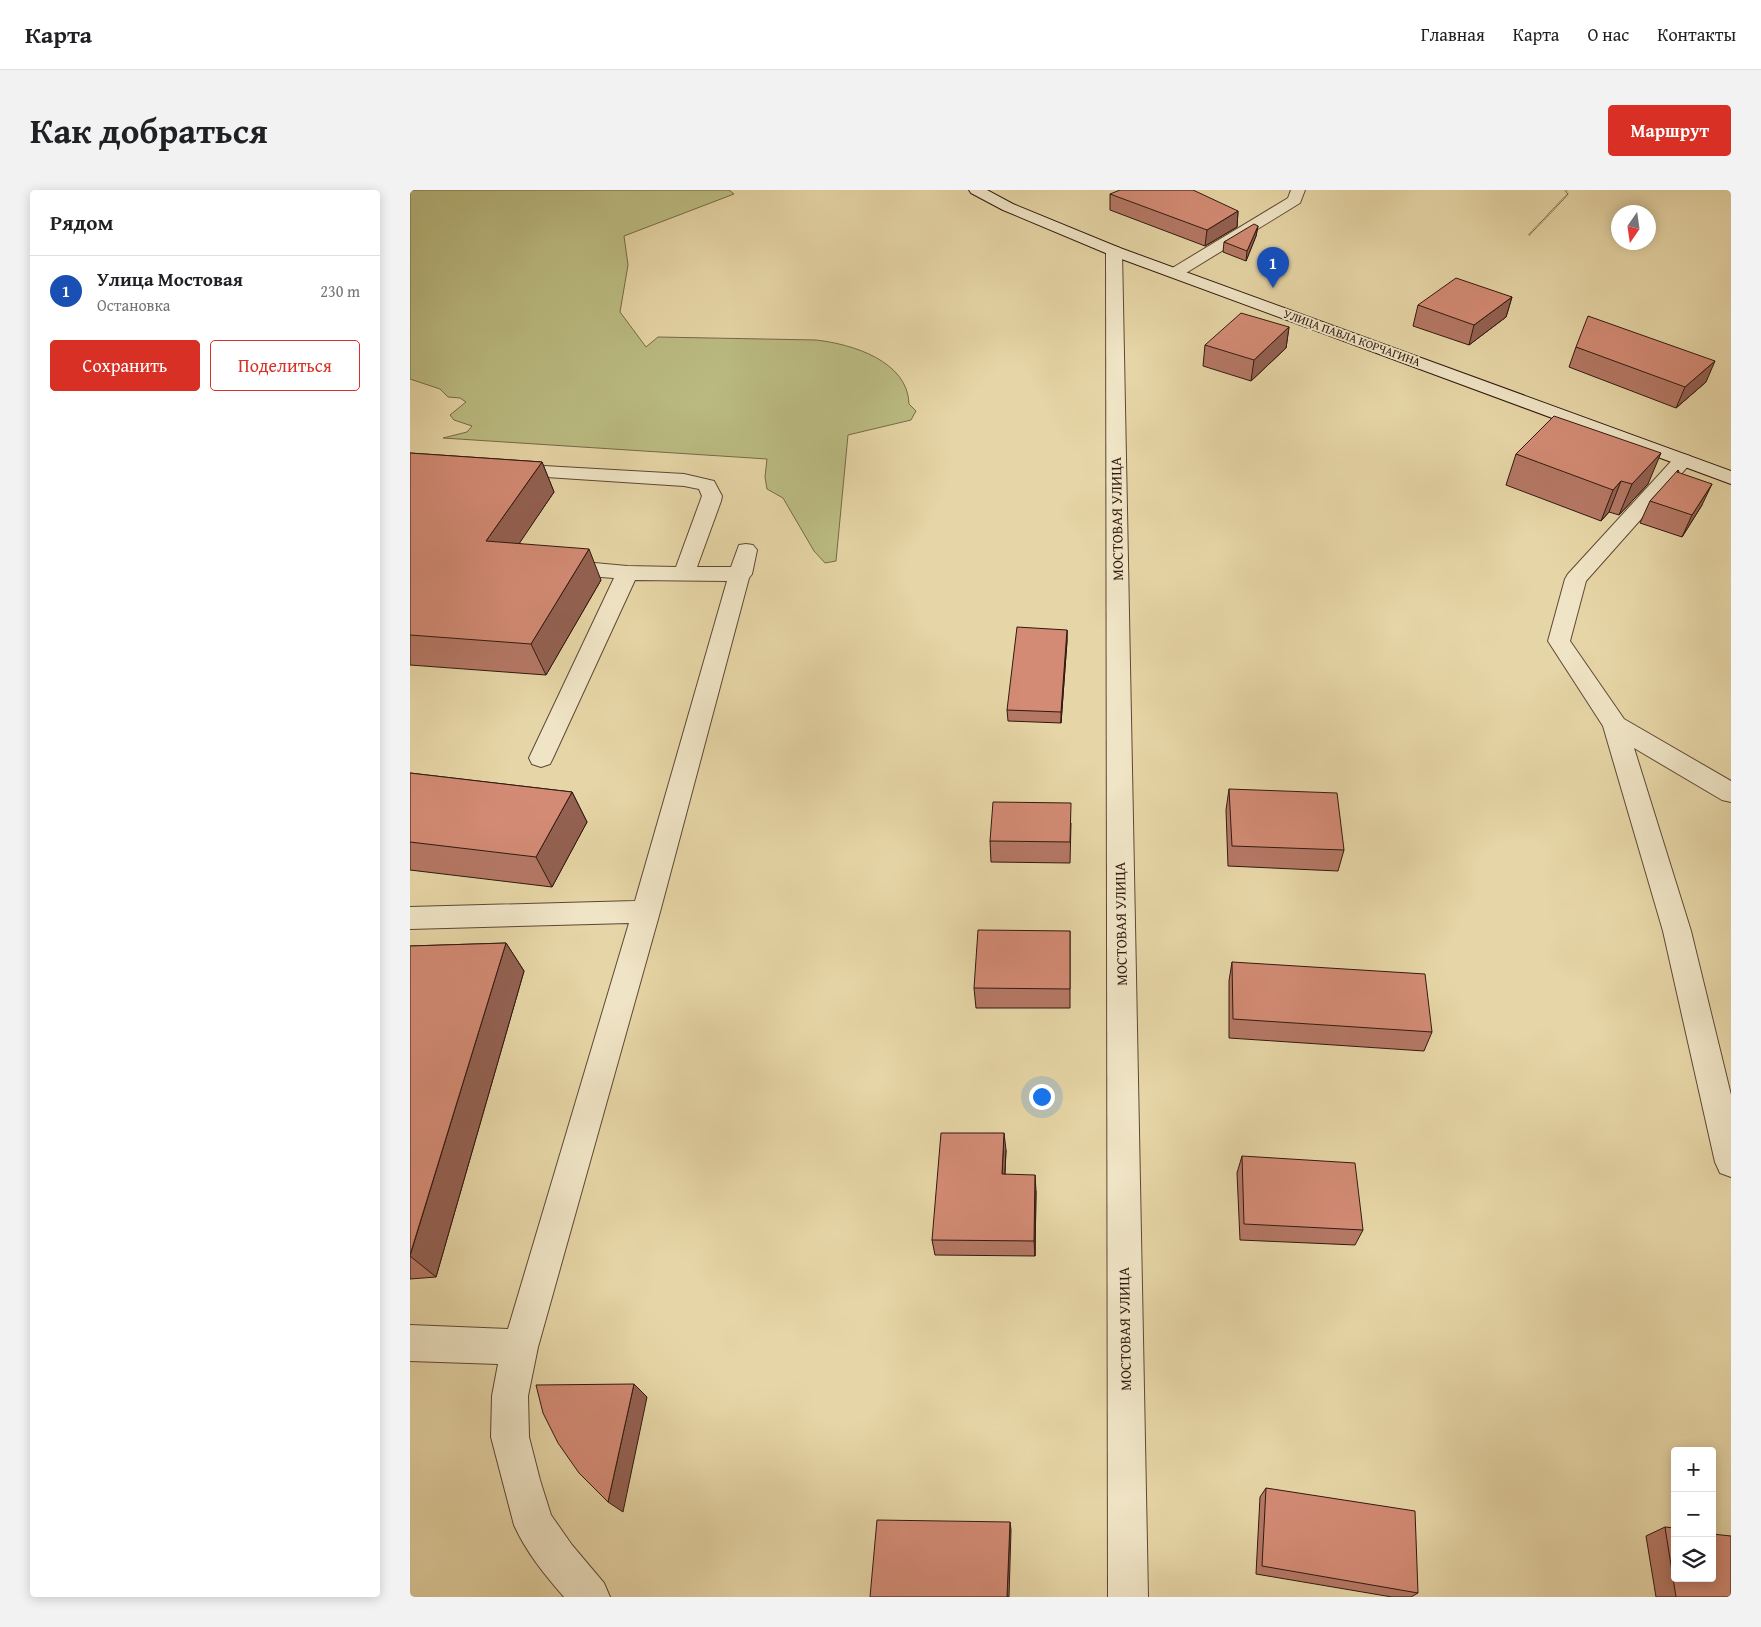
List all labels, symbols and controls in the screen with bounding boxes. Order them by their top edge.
text: Карта [25,17,92,52]
text: Главная [1421,21,1485,48]
text: Карта [1513,21,1559,48]
text: О нас [1587,21,1629,48]
text: Контакты [1657,21,1736,48]
text: Как добраться [30,105,268,156]
button: Маршрут [1608,105,1731,156]
north arrow [1611,205,1656,250]
text: Рядом [50,207,113,238]
pin: 1 [1257,247,1289,288]
text: Улица Мостовая [97,265,243,293]
text: 1 [62,279,70,303]
text: 230 m [320,279,360,303]
text: Остановка [97,293,170,317]
street label: УЛИЦА ПАВЛА КОРЧАГИНА [1281,305,1424,371]
button: Сохранить [50,340,200,391]
button: Поделиться [210,340,360,391]
street label: МОСТОВАЯ УЛИЦА [1105,457,1128,581]
street label: МОСТОВАЯ УЛИЦА [1109,862,1132,986]
your location [1029,1084,1055,1110]
street label: МОСТОВАЯ УЛИЦА [1113,1267,1136,1391]
map controls [1671,1447,1716,1582]
button: + [1671,1447,1716,1492]
button: − [1671,1492,1716,1537]
button: layers [1671,1537,1716,1582]

